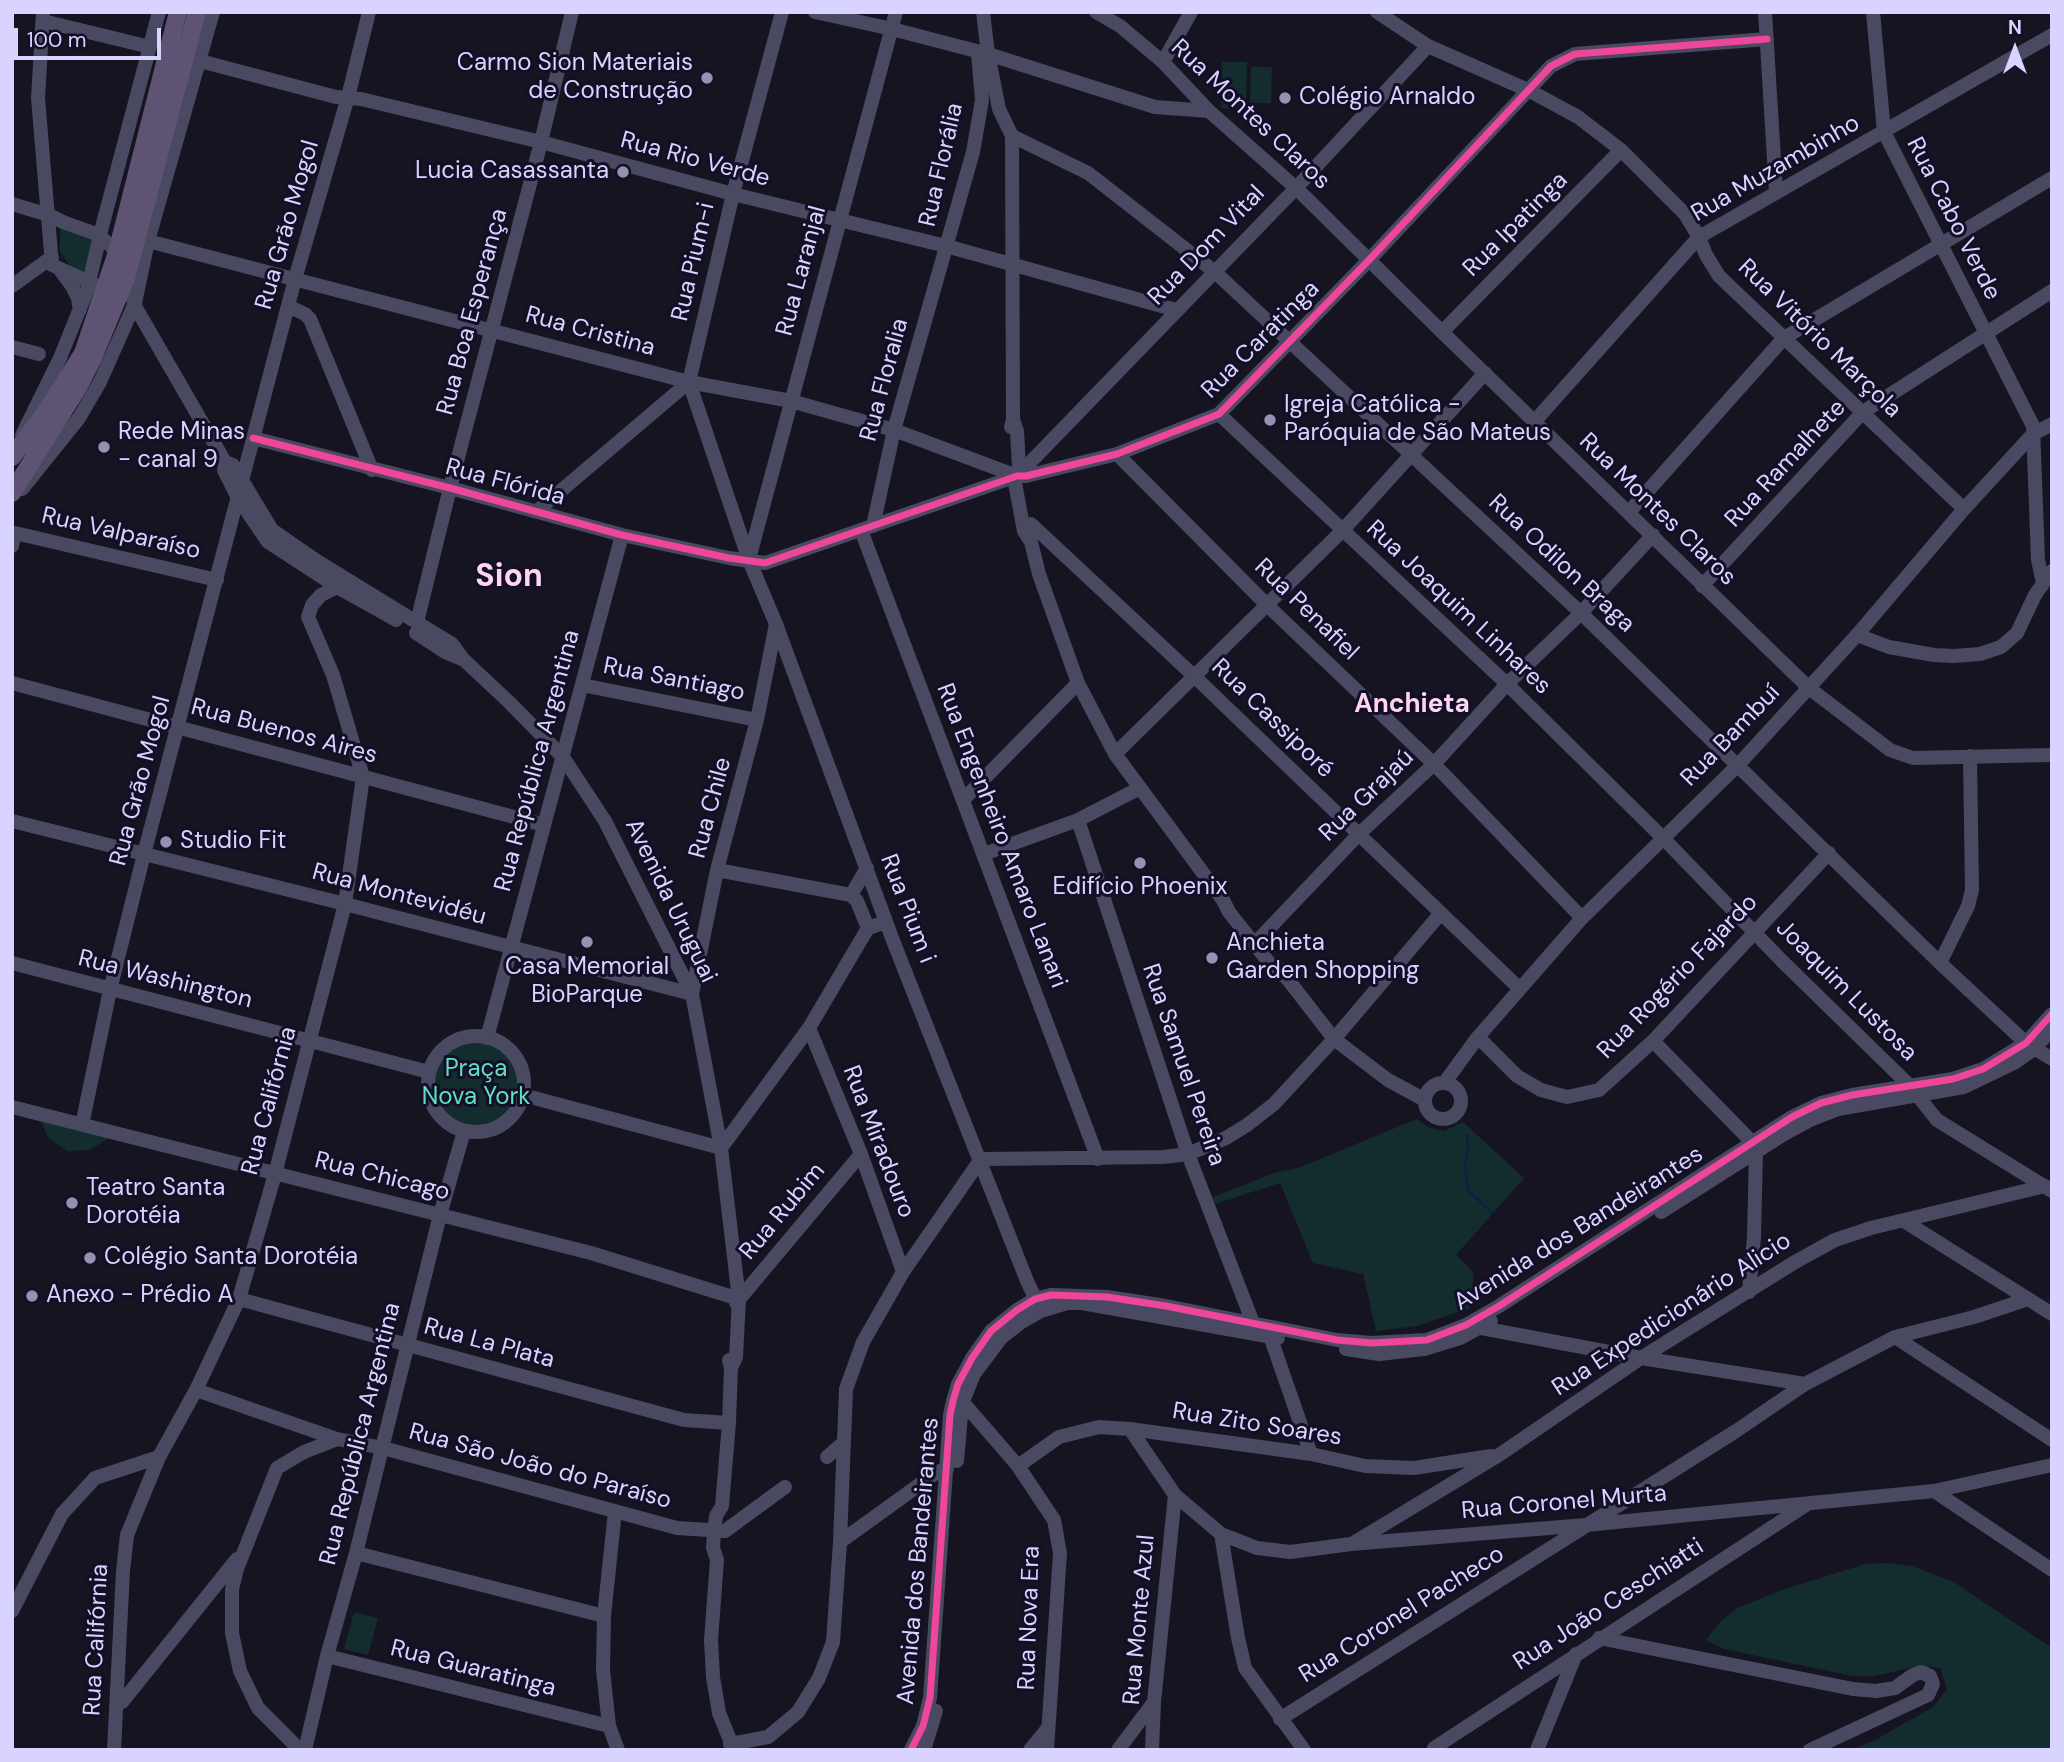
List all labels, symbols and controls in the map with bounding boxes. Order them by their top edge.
scale bar [18,14,164,58]
north arrow [1980,14,2050,84]
text: N [2008,15,2022,40]
text: 100 m [27,26,87,54]
street label: Rua Montes Claros [1164,34,1336,196]
place label: Carmo Sion Materiais de Construção [457,50,693,106]
marker: Carmo Sion Materiais de Construção [699,70,715,86]
place label: Colégio Arnaldo [1299,84,1475,112]
marker: Colégio Arnaldo [1277,90,1293,106]
street label: Rua Florália [914,100,970,230]
street label: Rua Muzambinho [1687,109,1865,229]
street label: Rua Rio Verde [617,126,773,194]
street label: Rua Cabo Verde [1900,133,2006,305]
street label: Rua Grão Mogol [250,137,326,313]
place label: Lucia Casassanta [415,158,609,186]
marker: Lucia Casassanta [615,164,631,180]
street label: Rua Ipatinga [1458,167,1574,283]
street label: Rua Dom Vital [1143,180,1271,312]
street label: Rua Pium-i [666,200,722,324]
street label: Rua Laranjal [771,203,833,339]
street label: Rua Boa Esperança [432,206,514,418]
street label: Rua Vitório Marçola [1731,254,1907,424]
street label: Rua Caratinga [1196,275,1326,405]
street label: Rua Cristina [522,301,658,363]
street label: Rua Floralia [855,315,915,445]
place label: Igreja Católica - Paróquia de São Mateus [1284,392,1551,448]
street label: Rua Ramalhete [1720,394,1852,534]
marker: Igreja Católica - Paróquia de São Mateus [1262,412,1278,428]
place label: Rede Minas - canal 9 [118,419,245,475]
street label: Rua Montes Claros [1573,428,1741,592]
marker: Rede Minas - canal 9 [96,439,112,455]
street label: Rua Flórida [442,453,568,513]
street label: Rua Odilon Braga [1482,489,1640,639]
street label: Rua Valparaíso [39,502,203,566]
street label: Rua Joaquim Linhares [1360,515,1556,701]
street label: Rua Penafiel [1248,553,1364,667]
district label: Sion [475,559,543,597]
street label: Rua República Argentina [489,627,587,895]
street label: Rua Santiago [601,652,747,708]
street label: Rua Cassiporé [1205,653,1339,785]
street label: Rua Bambuí [1675,679,1787,793]
street label: Rua Engenheiro Amaro Lanari [930,680,1072,992]
district label: Anchieta [1354,689,1470,721]
street label: Rua Grão Mogol [104,693,178,869]
street label: Rua Buenos Aires [188,693,380,771]
street label: Rua Grajaú [1314,744,1420,848]
street label: Rua Chile [684,754,738,862]
street label: Avenida Uruguai [618,814,722,988]
place label: Studio Fit [180,828,287,856]
marker: Studio Fit [158,834,174,850]
street label: Rua Pium i [873,850,941,968]
marker: Edifício Phoenix [1132,855,1148,871]
street label: Rua Montevidéu [309,858,489,932]
place label: Edifício Phoenix [1052,874,1228,902]
street label: Rua Rogério Fajardo [1592,889,1764,1065]
street label: Joaquim Lustosa [1769,914,1923,1068]
place label: Anchieta Garden Shopping [1226,930,1419,986]
marker: Casa Memorial BioParque [579,934,595,950]
street label: Rua Washington [75,944,255,1016]
marker: Anchieta Garden Shopping [1204,950,1220,966]
place label: Casa Memorial BioParque [505,954,669,1010]
street label: Rua Samuel Pereira [1135,960,1231,1170]
street label: Rua Califórnia [236,1024,304,1178]
park label: Praça Nova York [422,1056,530,1112]
street label: Rua Miradouro [836,1062,920,1222]
street label: Avenida dos Bandeirantes [1449,1140,1709,1318]
street label: Rua Chicago [311,1146,453,1208]
street label: Rua Rubim [734,1158,832,1266]
place label: Teatro Santa Dorotéia [86,1175,225,1231]
marker: Teatro Santa Dorotéia [64,1195,80,1211]
street label: Rua Expedicionário Alicio [1547,1227,1797,1403]
place label: Colégio Santa Dorotéia [104,1244,358,1272]
marker: Colégio Santa Dorotéia [82,1250,98,1266]
place label: Anexo - Prédio A [46,1282,234,1310]
marker: Anexo - Prédio A [24,1288,40,1304]
street label: Rua República Argentina [314,1300,408,1568]
street label: Rua La Plata [421,1313,557,1375]
street label: Rua Zito Soares [1170,1397,1344,1453]
street label: Avenida dos Bandeirantes [892,1416,946,1706]
street label: Rua São João do Paraíso [406,1418,674,1516]
street label: Rua Coronel Murta [1460,1480,1668,1526]
street label: Rua João Ceschiatti [1509,1533,1709,1677]
street label: Rua Monte Azul [1118,1534,1162,1706]
street label: Rua Coronel Pacheco [1294,1540,1510,1690]
street label: Rua Nova Era [1013,1545,1047,1691]
street label: Rua Califórnia [79,1563,115,1717]
street label: Rua Guaratinga [387,1635,559,1703]

